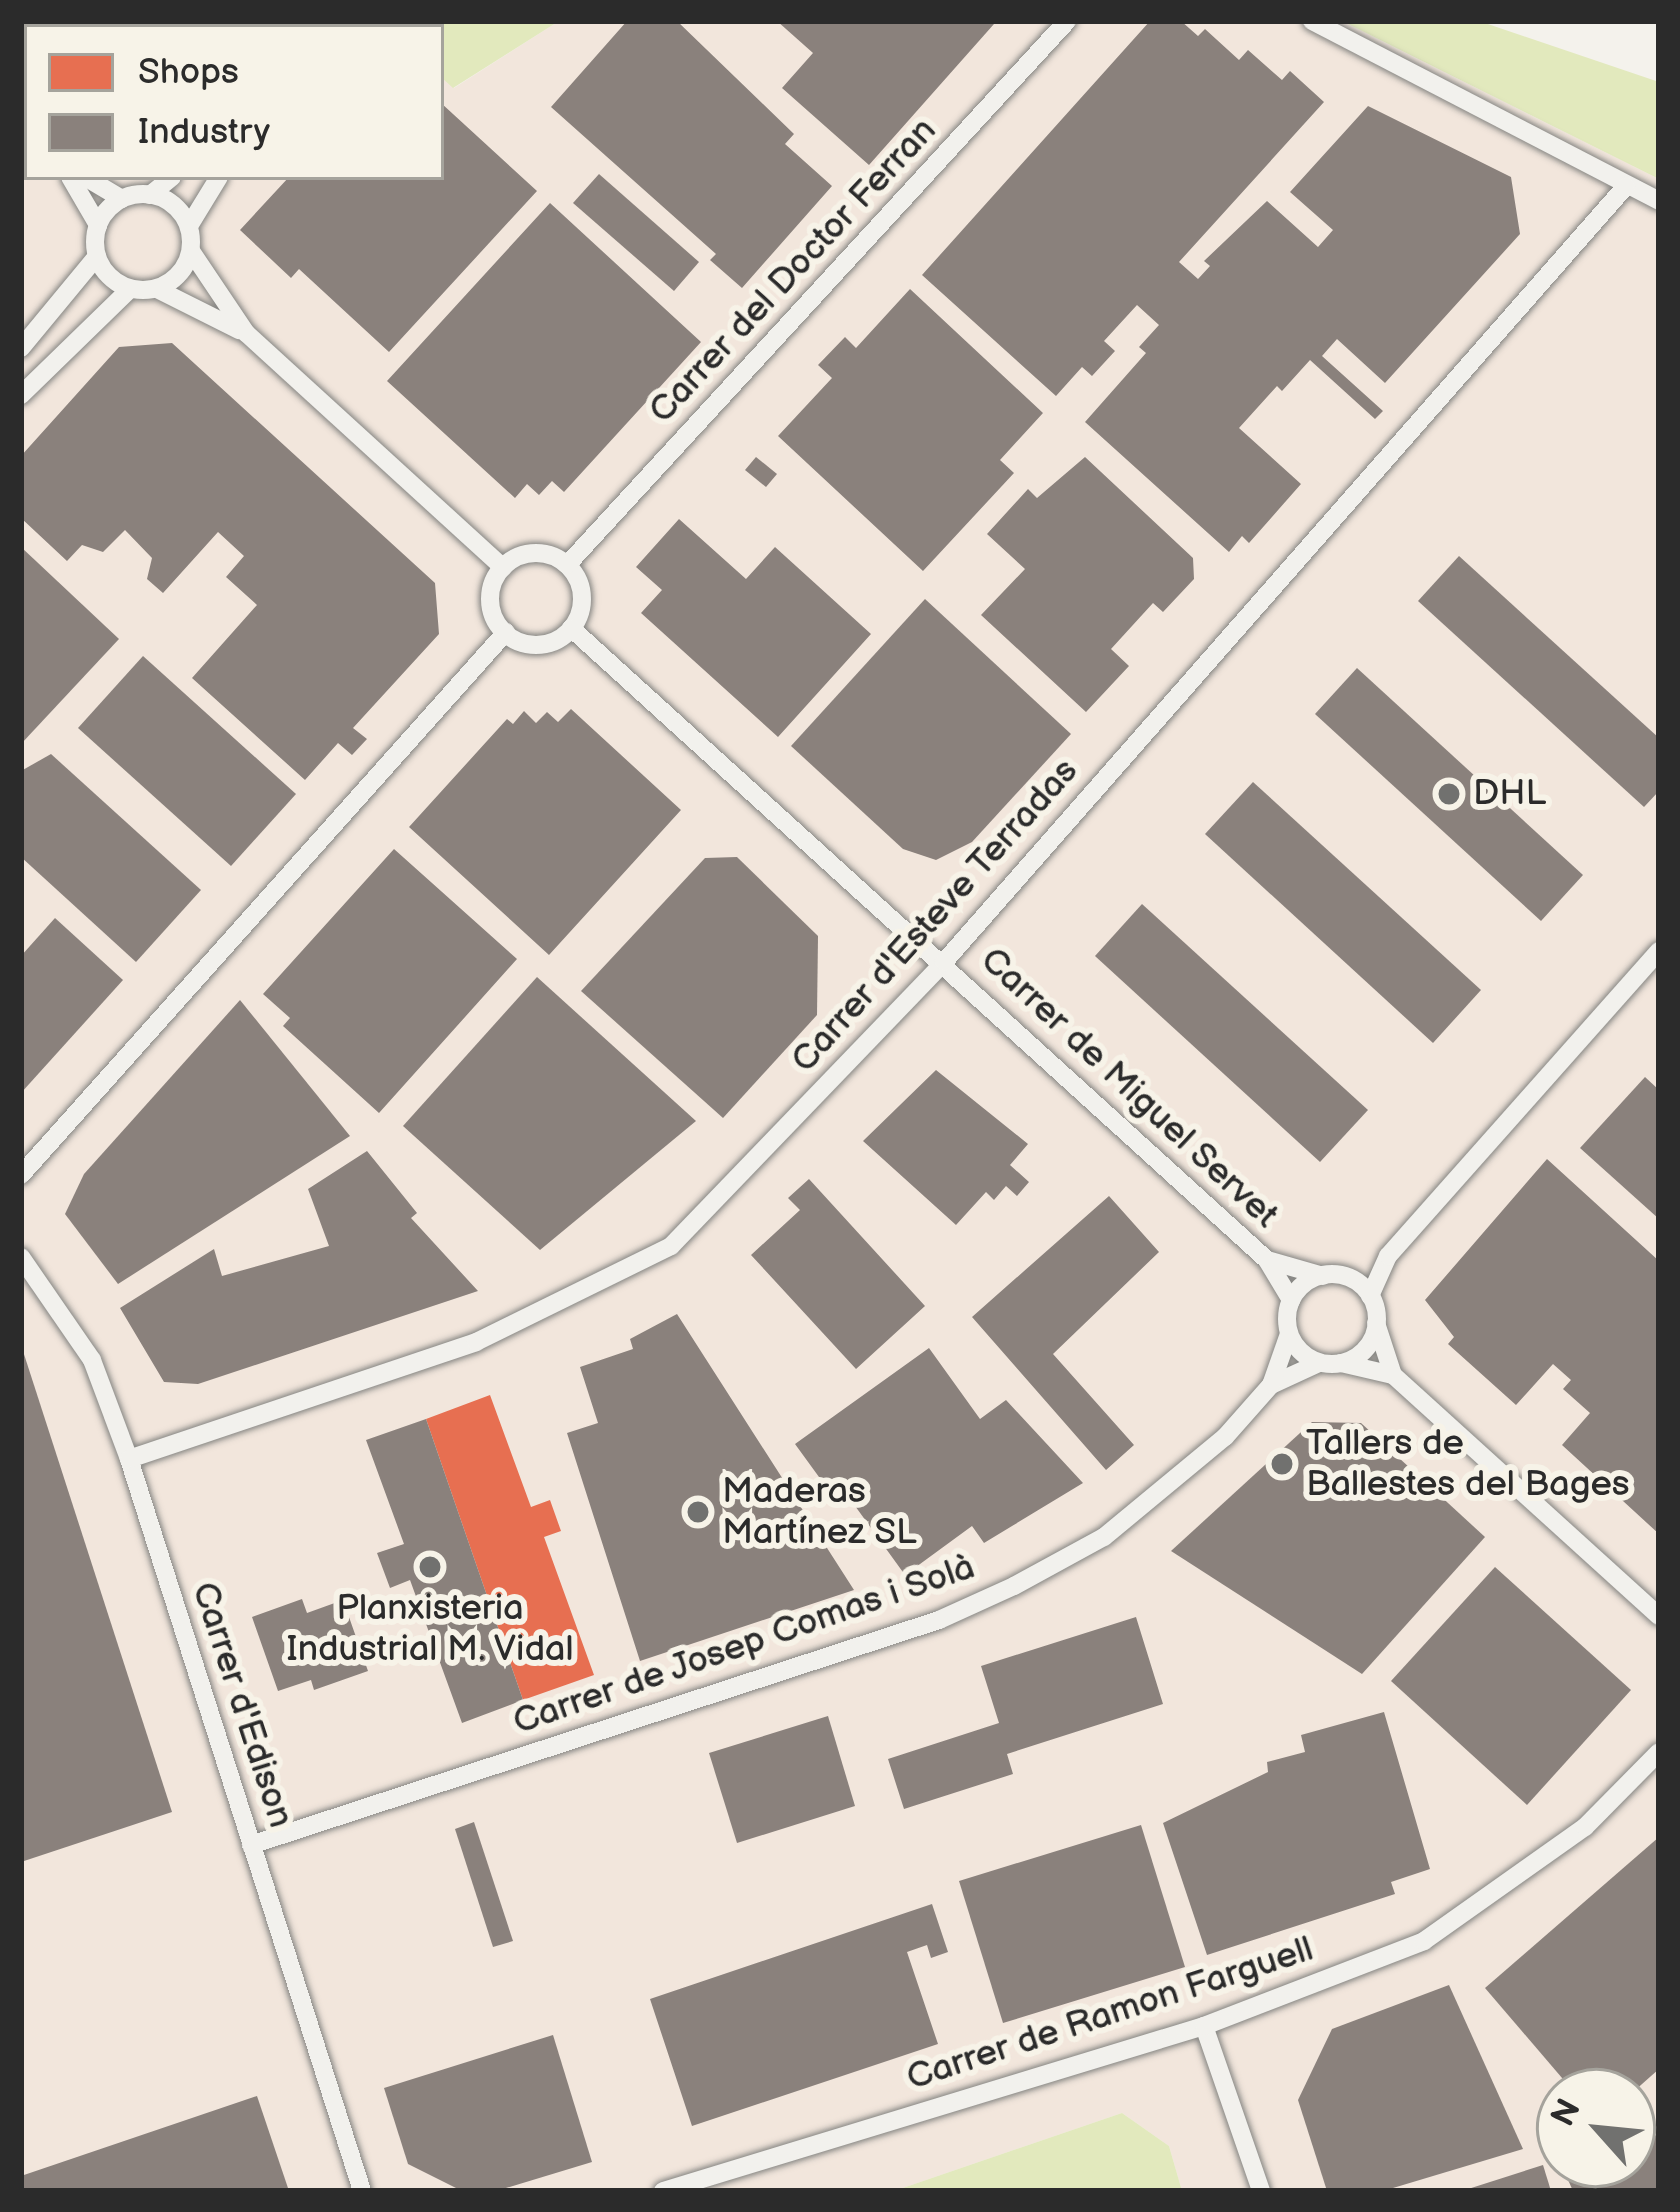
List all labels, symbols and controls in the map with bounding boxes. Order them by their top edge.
legend [24,24,444,180]
text: Shops [138,51,239,94]
street label: Carrer del Doctor Ferran [640,110,946,432]
text: Industry [138,111,270,154]
street label: Carrer d'Esteve Terradas [782,750,1088,1082]
place label: DHL [1473,772,1546,816]
marker: DHL [1436,781,1462,807]
street label: Carrer de Miguel Servet [971,939,1287,1237]
place label: Tallers de Ballestes del Bages [1306,1421,1630,1506]
marker: Tallers de Ballestes del Bages [1269,1451,1295,1477]
place label: Maderas Martínez SL [722,1469,917,1554]
marker: Maderas Martínez SL [685,1499,711,1525]
street label: Carrer de Josep Comas i Solà [506,1545,982,1745]
marker: Planxisteria Industrial M. Vidal [417,1554,443,1580]
street label: Carrer d'Edison [182,1577,302,1833]
place label: Planxisteria Industrial M. Vidal [286,1586,574,1671]
street label: Carrer de Ramon Farguell [901,1928,1319,2100]
north arrow [1536,2068,1656,2188]
text: N [1543,2093,1590,2133]

